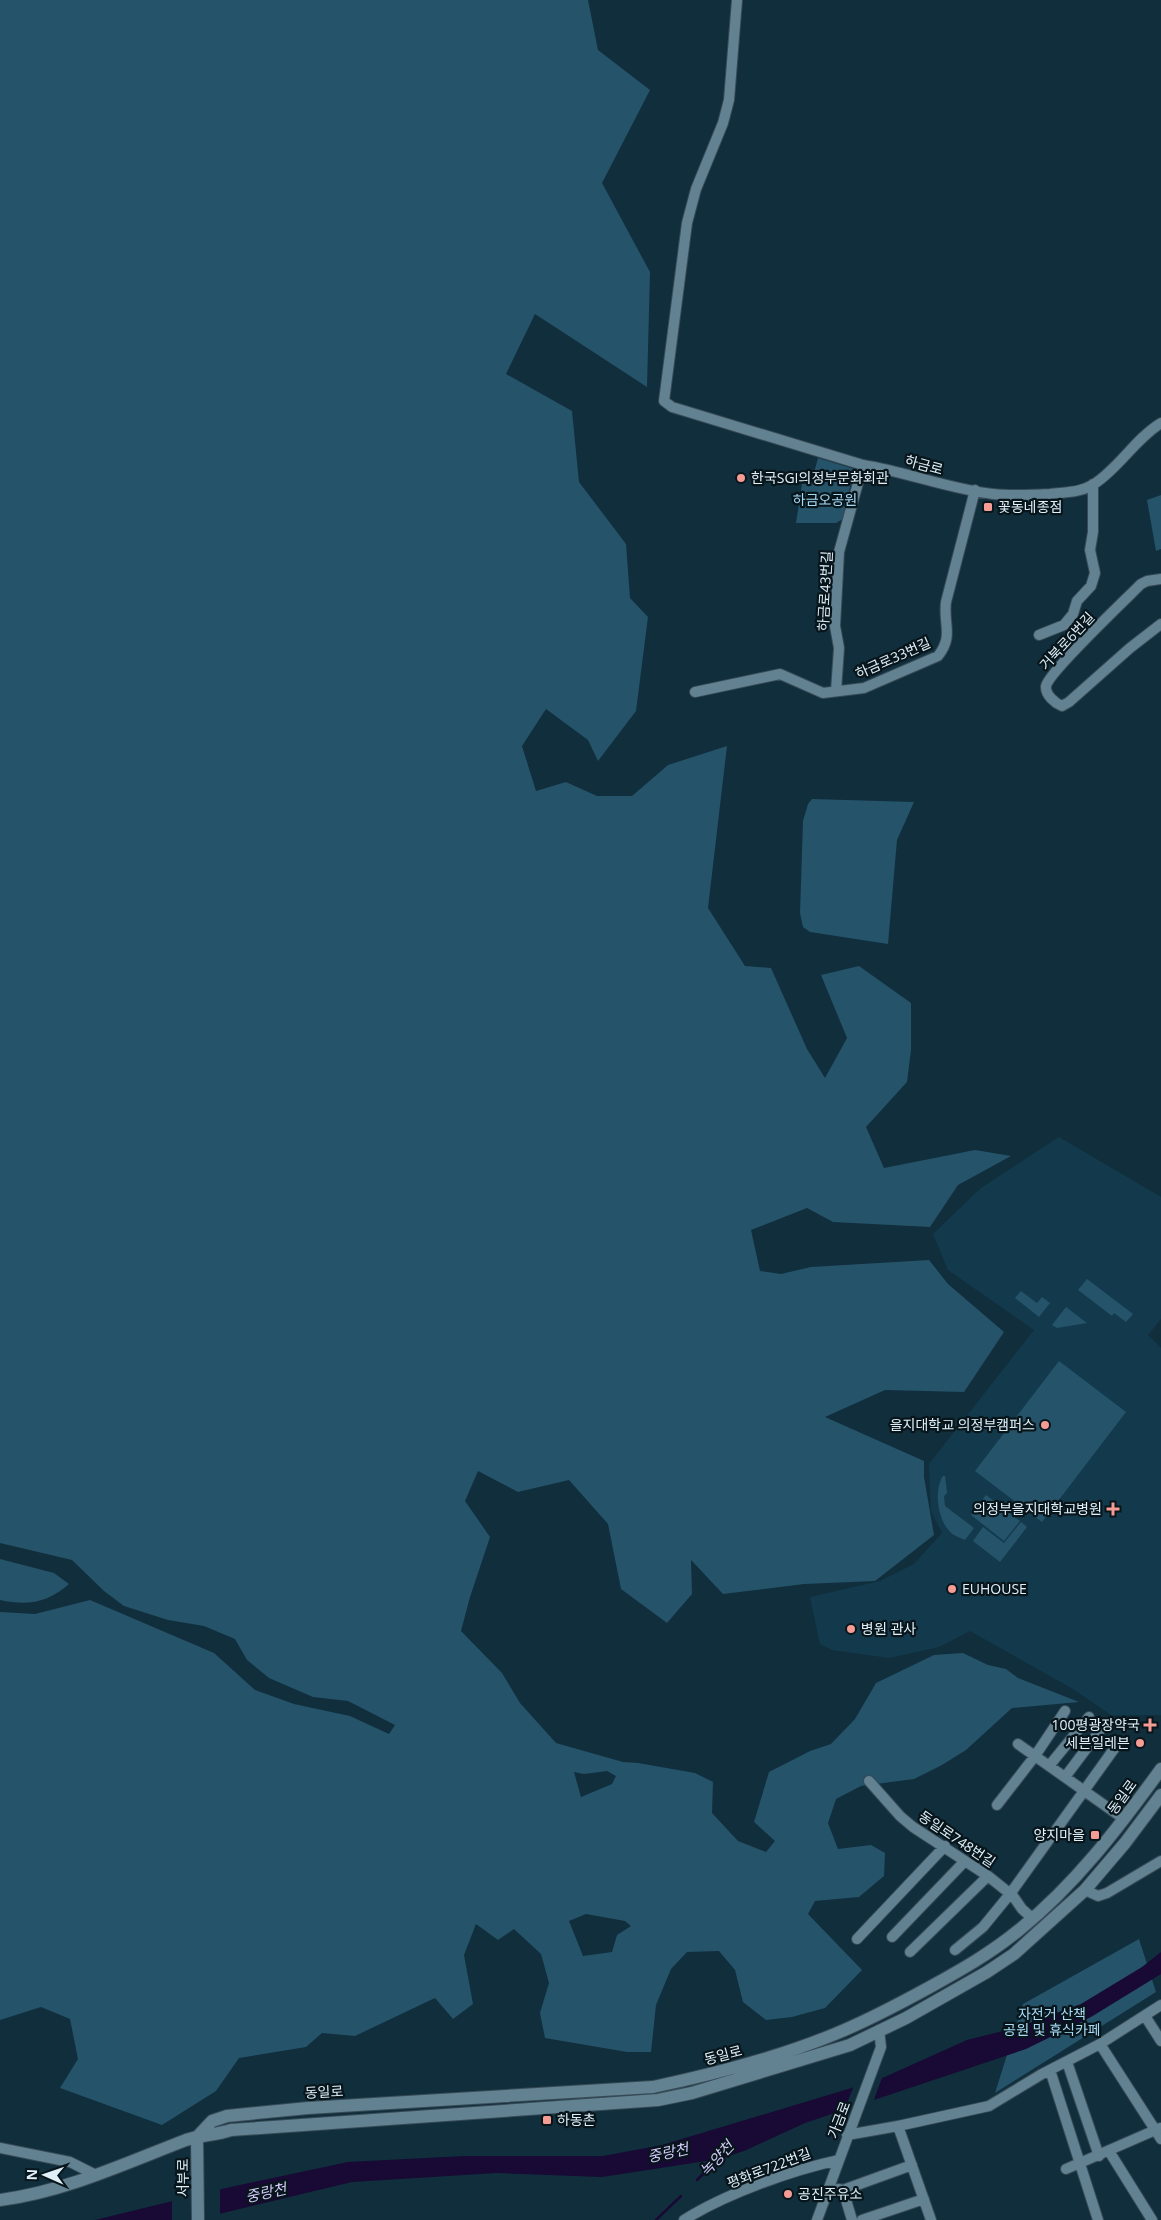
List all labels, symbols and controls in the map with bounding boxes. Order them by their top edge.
street label: 하금로 [903,450,945,479]
place label: 한국SGI의정부문화회관 [751,468,889,487]
marker: 한국SGI의정부문화회관 [735,472,747,484]
park label: 하금오공원 [793,490,857,509]
place label: 꽃동네종점 [998,497,1062,516]
marker: 꽃동네종점 [982,501,994,513]
street label: 하금로43번길 [813,550,836,632]
street label: 거북로6번길 [1035,608,1098,674]
street label: 하금로33번길 [852,633,933,683]
place label: 을지대학교 의정부캠퍼스 [890,1415,1035,1434]
marker: 을지대학교 의정부캠퍼스 [1039,1419,1051,1431]
place label: 의정부을지대학교병원 [973,1499,1102,1518]
marker: 의정부을지대학교병원 [1106,1502,1120,1516]
place label: EUHOUSE [962,1579,1027,1598]
marker: EUHOUSE [946,1583,958,1595]
place label: 병원 관사 [861,1619,916,1638]
marker: 병원 관사 [845,1623,857,1635]
place label: 100평광장약국 [1052,1715,1140,1734]
marker: 100평광장약국 [1144,1719,1156,1731]
place label: 세븐일레븐 [1066,1733,1130,1752]
marker: 세븐일레븐 [1134,1737,1146,1749]
street label: 동일로 [1103,1775,1141,1818]
street label: 동일로748번길 [915,1806,999,1871]
place label: 양지마을 [1033,1825,1085,1844]
marker: 양지마을 [1089,1829,1101,1841]
park label: 자전거 산책 공원 및 휴식카페 [1003,2004,1101,2039]
street label: 동일로 [702,2040,744,2069]
street label: 동일로 [304,2081,344,2102]
street label: 가금로 [823,2098,854,2141]
place label: 하동촌 [557,2110,596,2129]
marker: 하동촌 [541,2114,553,2126]
water label: 녹양천 [695,2135,739,2180]
water label: 중랑천 [645,2137,692,2166]
street label: 평화로722번길 [724,2143,813,2192]
north arrow [20,2150,70,2200]
street label: 서부로 [173,2159,192,2197]
text: N [22,2169,41,2181]
water label: 중랑천 [243,2177,290,2206]
place label: 공진주유소 [798,2184,863,2203]
marker: 공진주유소 [782,2188,794,2200]

